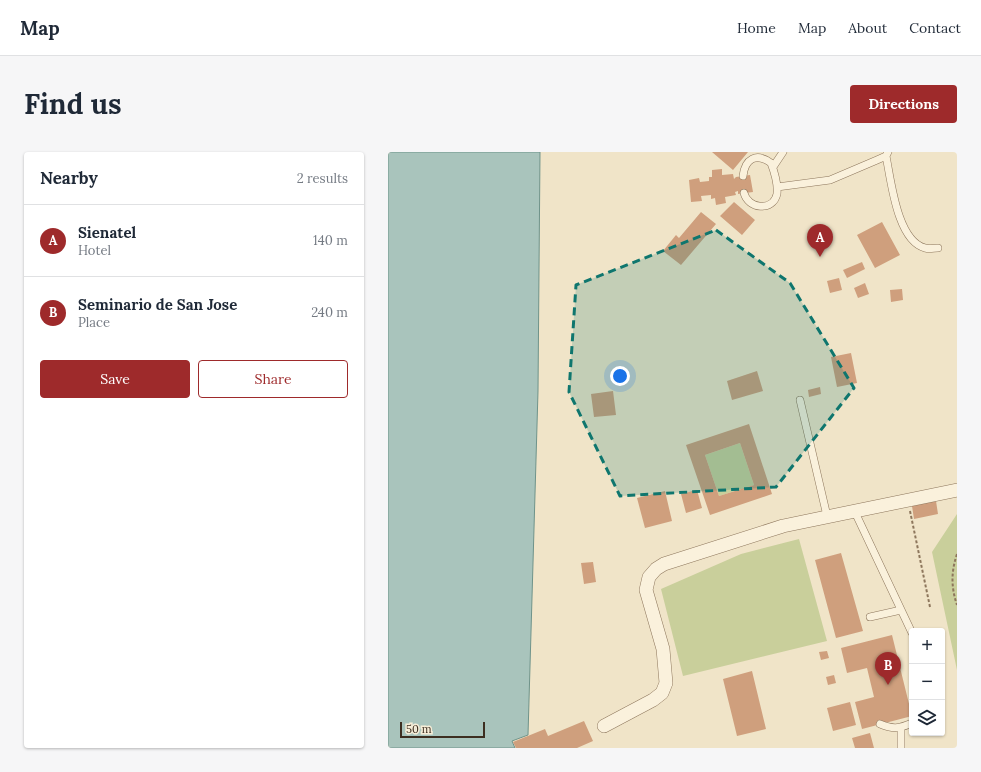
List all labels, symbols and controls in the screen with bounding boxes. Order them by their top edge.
text: Map [20,16,60,40]
text: Home [737,19,776,37]
text: Map [798,19,826,37]
text: About [848,19,887,37]
text: Contact [909,19,961,37]
button: Directions [850,85,957,123]
text: Find us [24,86,122,122]
text: Nearby [40,167,98,189]
text: 2 results [297,170,348,187]
text: Sienatel [78,223,136,242]
pin: A [807,224,833,257]
text: A [49,232,57,249]
text: 140 m [313,232,348,249]
text: Hotel [78,242,111,259]
text: Seminario de San Jose [78,295,237,314]
text: B [49,304,57,321]
text: 240 m [311,304,348,321]
text: Place [78,314,110,331]
button: Save [40,360,190,398]
button: Share [198,360,348,398]
your location [610,366,630,386]
map controls [909,628,945,736]
button: + [909,628,945,664]
pin: B [875,652,901,685]
button: − [909,664,945,700]
button: layers [909,700,945,736]
scale bar [400,720,485,739]
text: 50 m [406,722,432,736]

